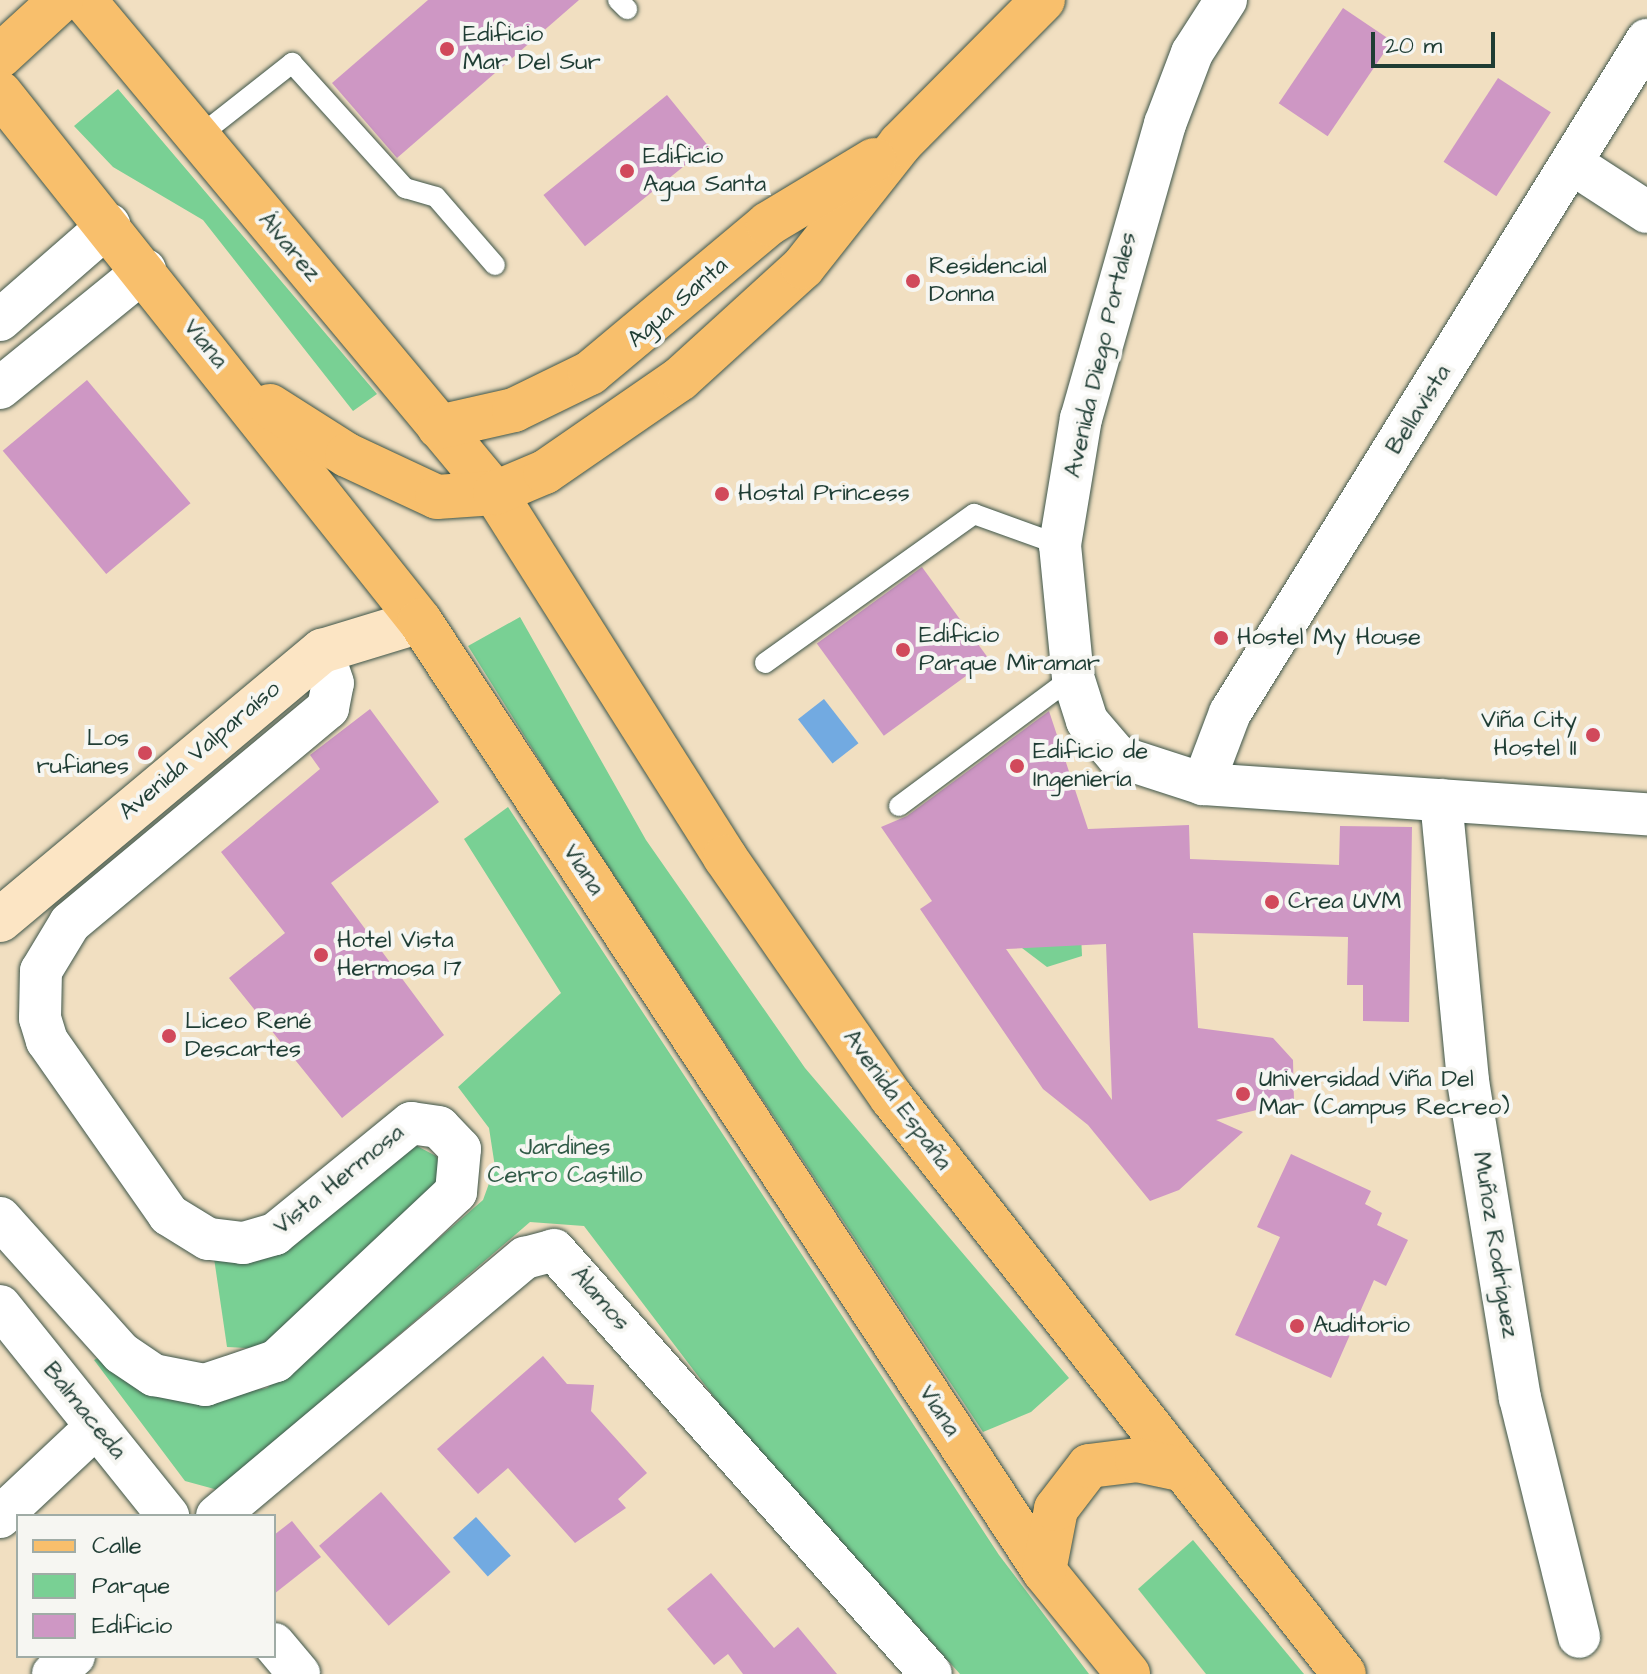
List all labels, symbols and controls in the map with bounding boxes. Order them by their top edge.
scale bar [1375,16,1499,66]
place label: Edificio Mar Del Sur [463,21,601,77]
text: 20 m [1385,29,1442,63]
marker: Edificio Mar Del Sur [438,40,456,58]
place label: Edificio Agua Santa [643,143,766,199]
marker: Edificio Agua Santa [618,162,636,180]
street label: Álvarez [252,206,326,288]
street label: Avenida Diego Portales [1059,229,1143,481]
street label: Agua Santa [622,252,734,354]
place label: Residencial Donna [929,253,1047,309]
marker: Residencial Donna [904,272,922,290]
street label: Viana [176,314,234,374]
street label: Bellavista [1380,360,1458,460]
place label: Hostal Princess [738,480,910,508]
marker: Hostal Princess [713,485,731,503]
place label: Edificio Parque Miramar [919,622,1100,678]
place label: Hostel My House [1237,624,1421,652]
marker: Hostel My House [1212,629,1230,647]
marker: Edificio Parque Miramar [894,641,912,659]
street label: Avenida Valparaíso [113,675,287,827]
place label: Viña City Hostel II [1481,707,1577,763]
place label: Los rufianes [36,725,129,781]
marker: Viña City Hostel II [1584,726,1602,744]
place label: Edificio de Ingeniería [1033,738,1148,794]
marker: Los rufianes [136,744,154,762]
marker: Edificio de Ingeniería [1008,757,1026,775]
street label: Viana [556,839,610,901]
place label: Crea UVM [1288,888,1401,916]
marker: Crea UVM [1263,893,1281,911]
place label: Hotel Vista Hermosa 17 [337,927,462,983]
marker: Hotel Vista Hermosa 17 [312,946,330,964]
place label: Liceo René Descartes [185,1008,312,1064]
street label: Avenida España [836,1024,958,1176]
marker: Liceo René Descartes [160,1027,178,1045]
place label: Universidad Viña Del Mar (Campus Recreo) [1259,1066,1510,1122]
marker: Universidad Viña Del Mar (Campus Recreo) [1234,1085,1252,1103]
street label: Vista Hermosa [268,1119,410,1241]
park label: Jardines Cerro Castillo [487,1134,643,1190]
street label: Muñoz Rodríguez [1466,1150,1524,1340]
street label: Álamos [564,1261,636,1337]
place label: Auditorio [1313,1312,1410,1340]
marker: Auditorio [1288,1317,1306,1335]
street label: Balmaceda [36,1357,132,1465]
street label: Viana [912,1380,966,1442]
legend [16,1514,276,1658]
text: Calle [92,1529,142,1563]
text: Parque [92,1569,170,1603]
text: Edificio [92,1609,172,1643]

